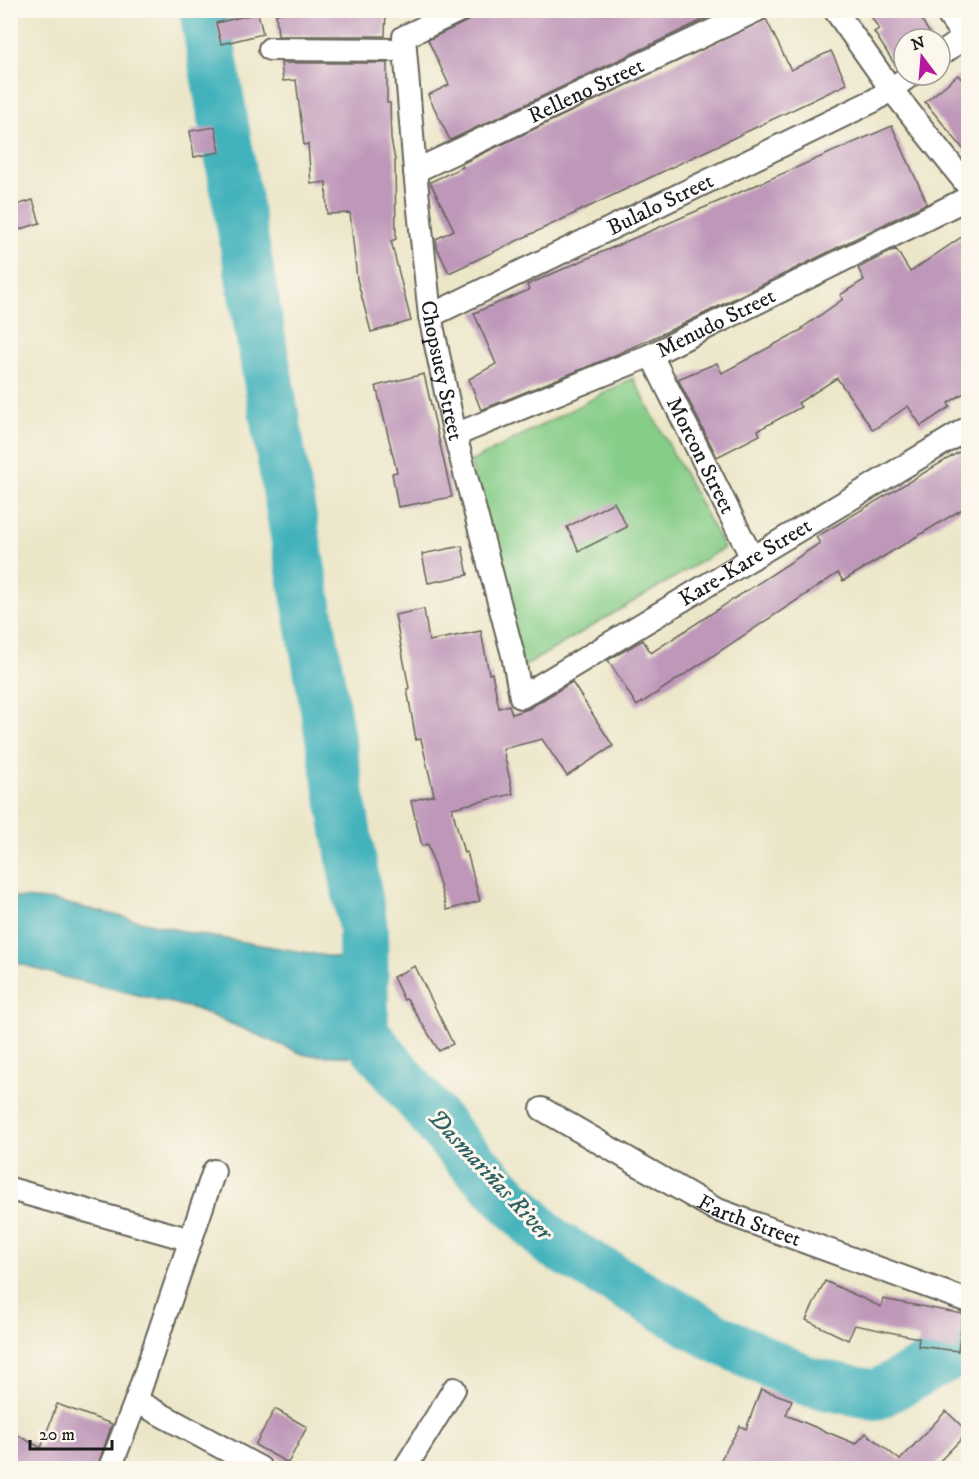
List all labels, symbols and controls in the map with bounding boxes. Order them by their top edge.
north arrow [892,27,952,87]
text: N [909,32,927,55]
street label: Relleno Street [524,52,648,129]
street label: Bulalo Street [603,167,718,241]
street label: Menudo Street [652,282,780,364]
street label: Chopsuey Street [415,299,469,443]
street label: Morcon Street [661,392,741,518]
street label: Kare-Kare Street [674,512,816,612]
water label: Dasmariñas River [422,1103,560,1249]
street label: Earth Street [693,1188,805,1253]
scale bar [30,1413,112,1451]
text: 20 m [39,1424,75,1446]

